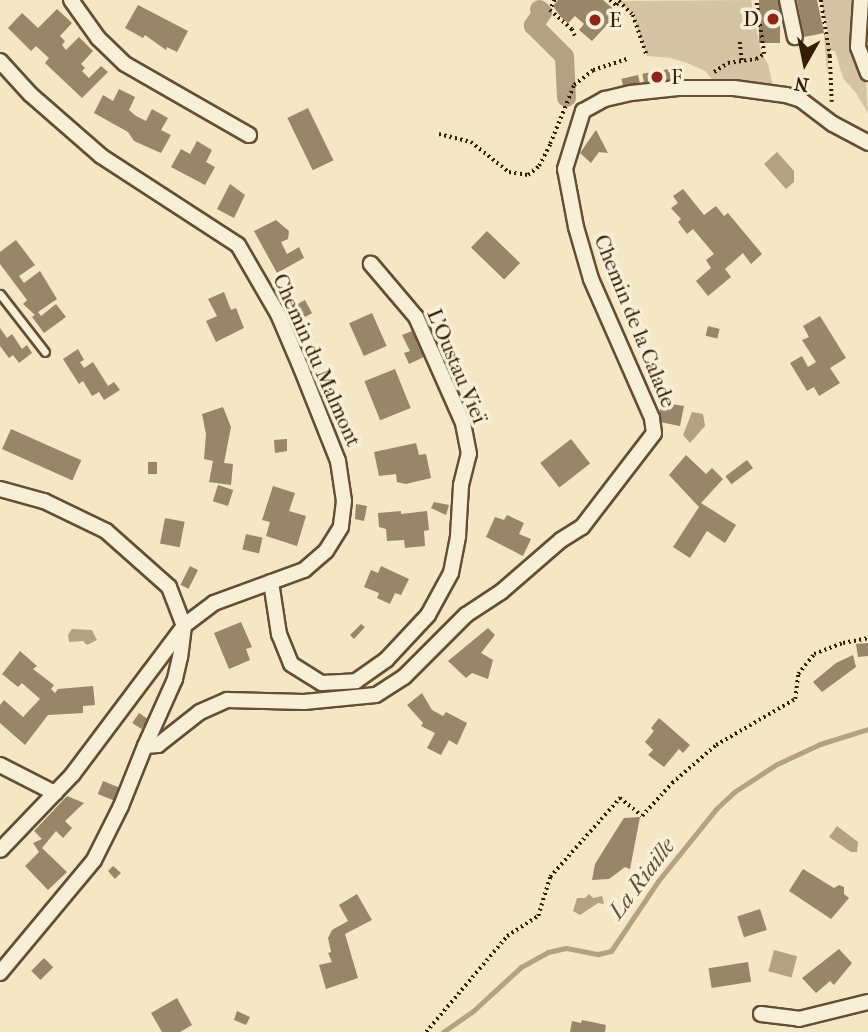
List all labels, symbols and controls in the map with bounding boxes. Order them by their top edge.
place label: D [743,6,759,32]
place label: E [609,7,622,33]
marker: D [765,11,781,27]
marker: E [587,12,603,28]
north arrow [770,28,840,98]
place label: F [671,64,682,90]
marker: F [649,69,665,85]
text: N [793,72,811,96]
street label: Chemin de la Calade [589,231,681,411]
street label: Chemin du Malmont [268,270,366,450]
street label: L'Oustau Vieï [422,305,492,427]
water label: La Riaille [603,833,681,925]

